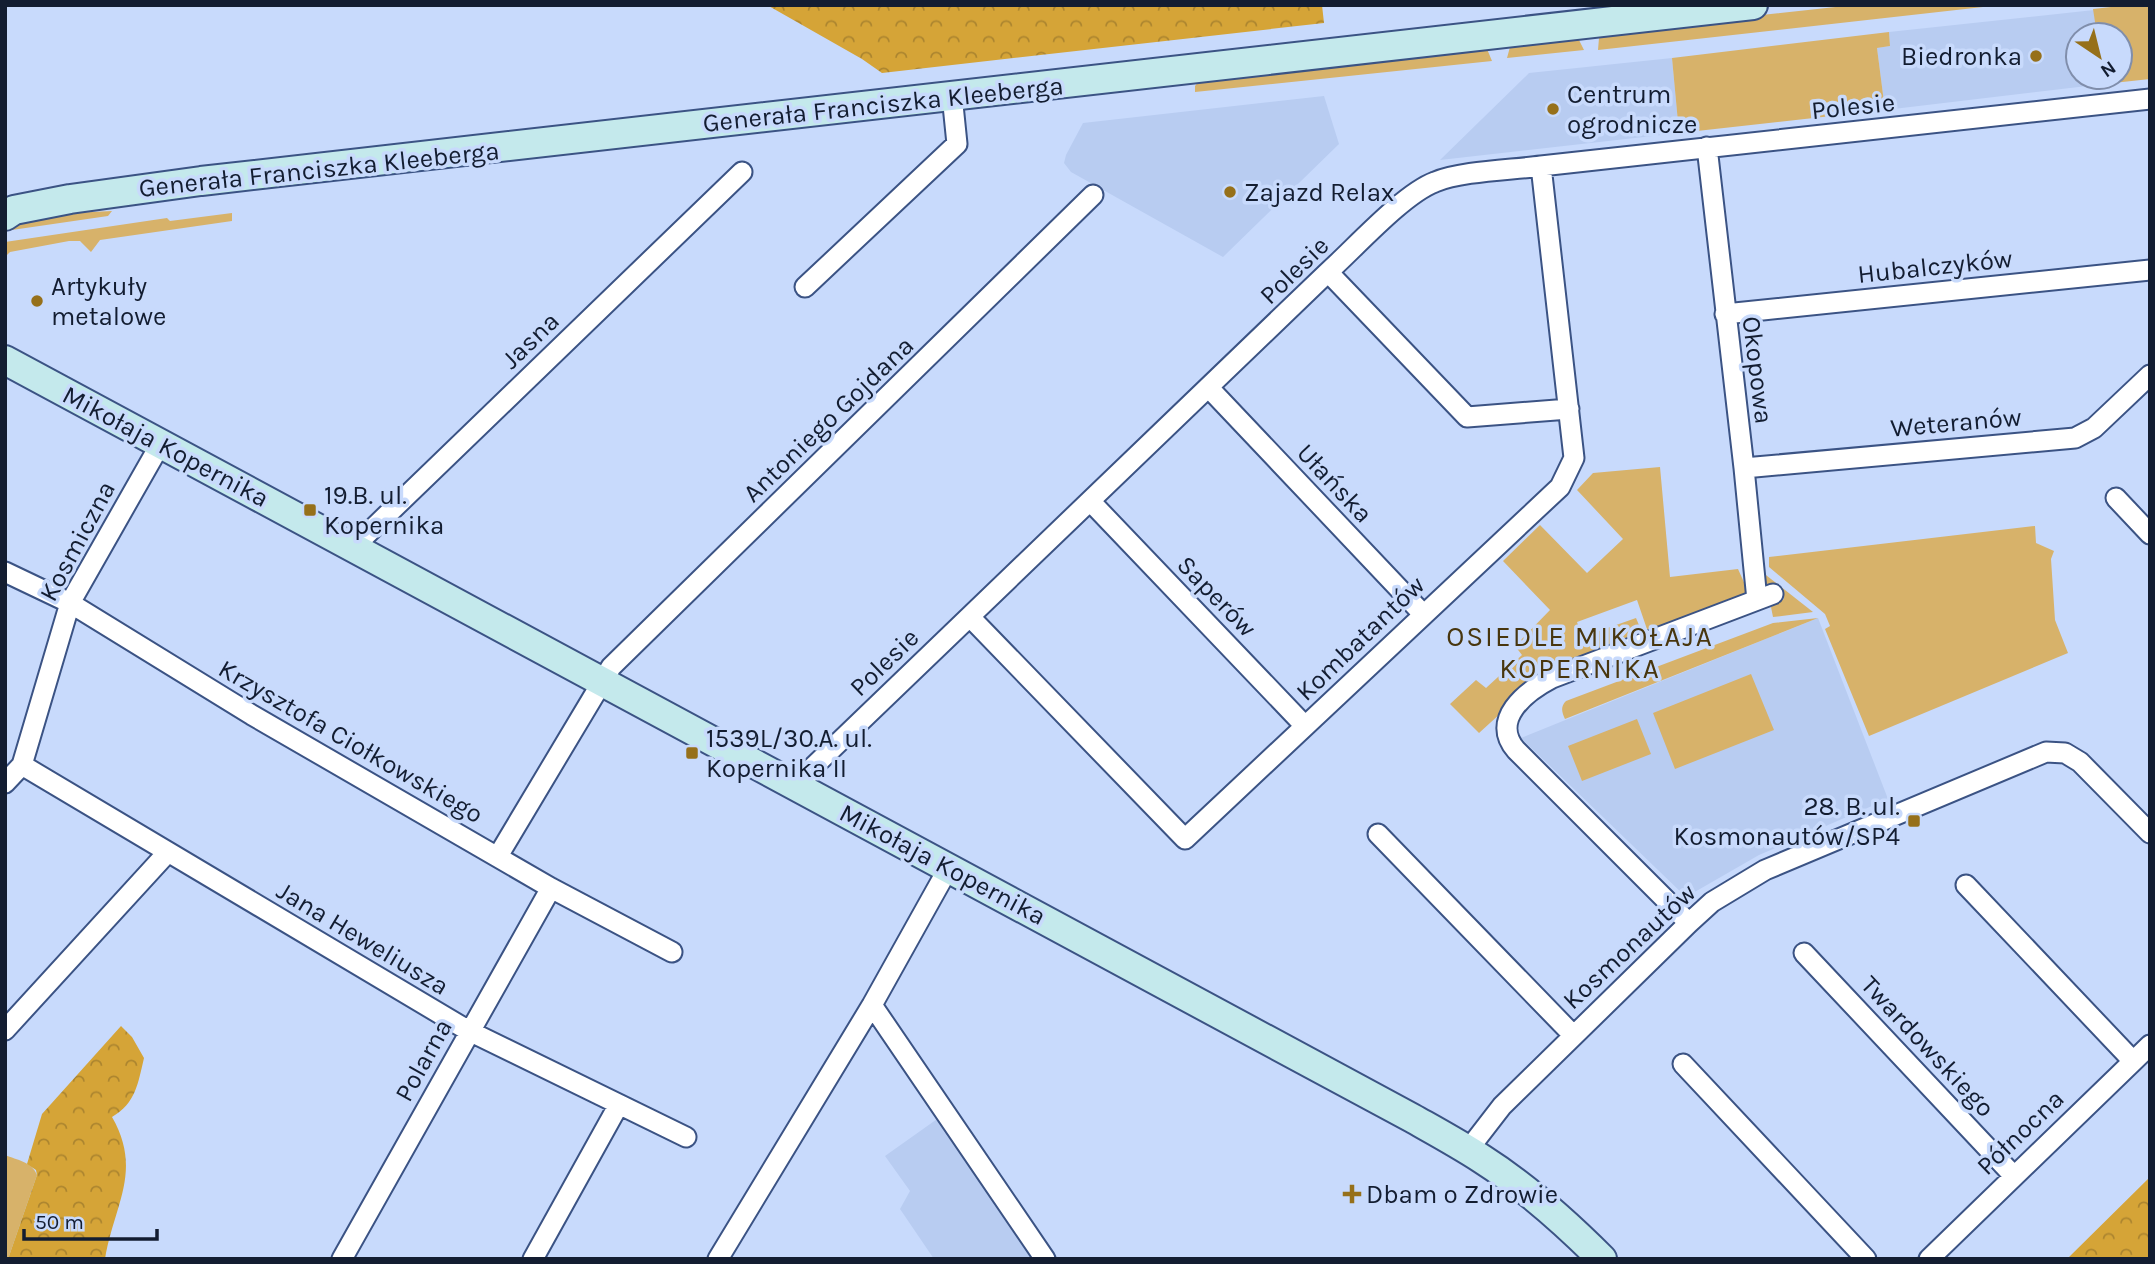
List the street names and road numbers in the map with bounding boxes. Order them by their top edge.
street label: Generała Franciszka Kleeberga [701,70,1065,139]
street label: Polesie [1810,87,1896,126]
street label: Generała Franciszka Kleeberga [137,135,501,204]
street label: Polesie [1253,230,1335,311]
street label: Hubalczyków [1856,243,2014,290]
street label: Jasna [495,305,566,375]
street label: Okopowa [1736,314,1779,426]
street label: Antoniego Gojdana [737,330,920,509]
street label: Mikołaja Kopernika [57,379,274,514]
street label: Weteranów [1889,401,2023,444]
street label: Ułańska [1290,437,1379,529]
street label: Kosmiczna [33,476,122,607]
street label: Saperów [1170,549,1263,644]
street label: Kombatantów [1290,569,1431,707]
street label: Polesie [843,622,925,703]
street label: Krzysztofa Ciołkowskiego [213,653,488,830]
street label: Mikołaja Kopernika [834,797,1051,932]
street label: Jana Heweliusza [271,875,454,1002]
street label: Kosmonautów [1556,877,1702,1016]
street label: Twardowskiego [1854,969,2001,1123]
street label: Polarna [388,1014,459,1107]
street label: Północna [1970,1083,2070,1181]

